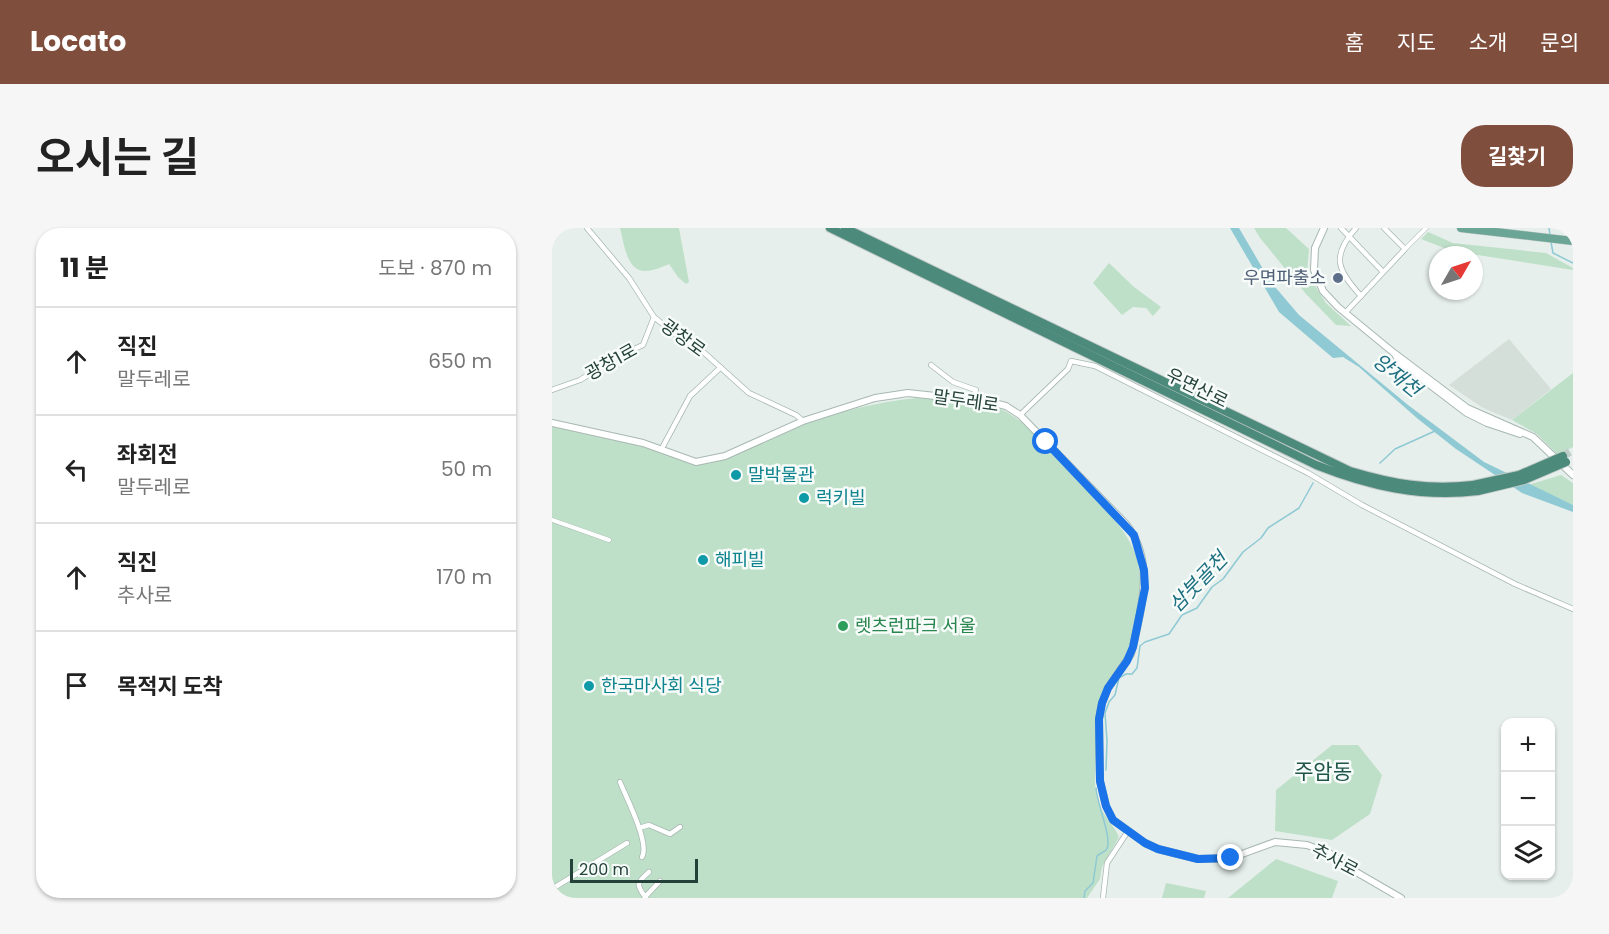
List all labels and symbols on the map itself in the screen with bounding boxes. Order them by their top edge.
north arrow [1429,246,1483,300]
place label: 우면파출소 [1243,265,1326,290]
marker: 우면파출소 [1331,271,1345,285]
street label: 광창로 [656,313,711,362]
street label: 광창1로 [580,337,641,386]
water label: 양재천 [1367,347,1429,405]
street label: 우면산로 [1162,362,1232,413]
street label: 말두레로 [932,384,1001,417]
route start [1032,428,1058,454]
place label: 말박물관 [748,462,815,487]
marker: 말박물관 [729,468,743,482]
place label: 럭키빌 [816,485,866,510]
marker: 럭키빌 [797,491,811,505]
water label: 삼붓골천 [1162,544,1235,618]
place label: 해피빌 [715,547,765,572]
marker: 해피빌 [696,553,710,567]
place label: 렛츠런파크 서울 [855,613,976,638]
marker: 렛츠런파크 서울 [836,619,850,633]
place label: 한국마사회 식당 [601,673,722,698]
marker: 한국마사회 식당 [582,679,596,693]
district label: 주암동 [1294,757,1352,786]
street label: 추사로 [1307,837,1363,882]
route end [1217,844,1243,870]
scale bar [570,856,698,884]

